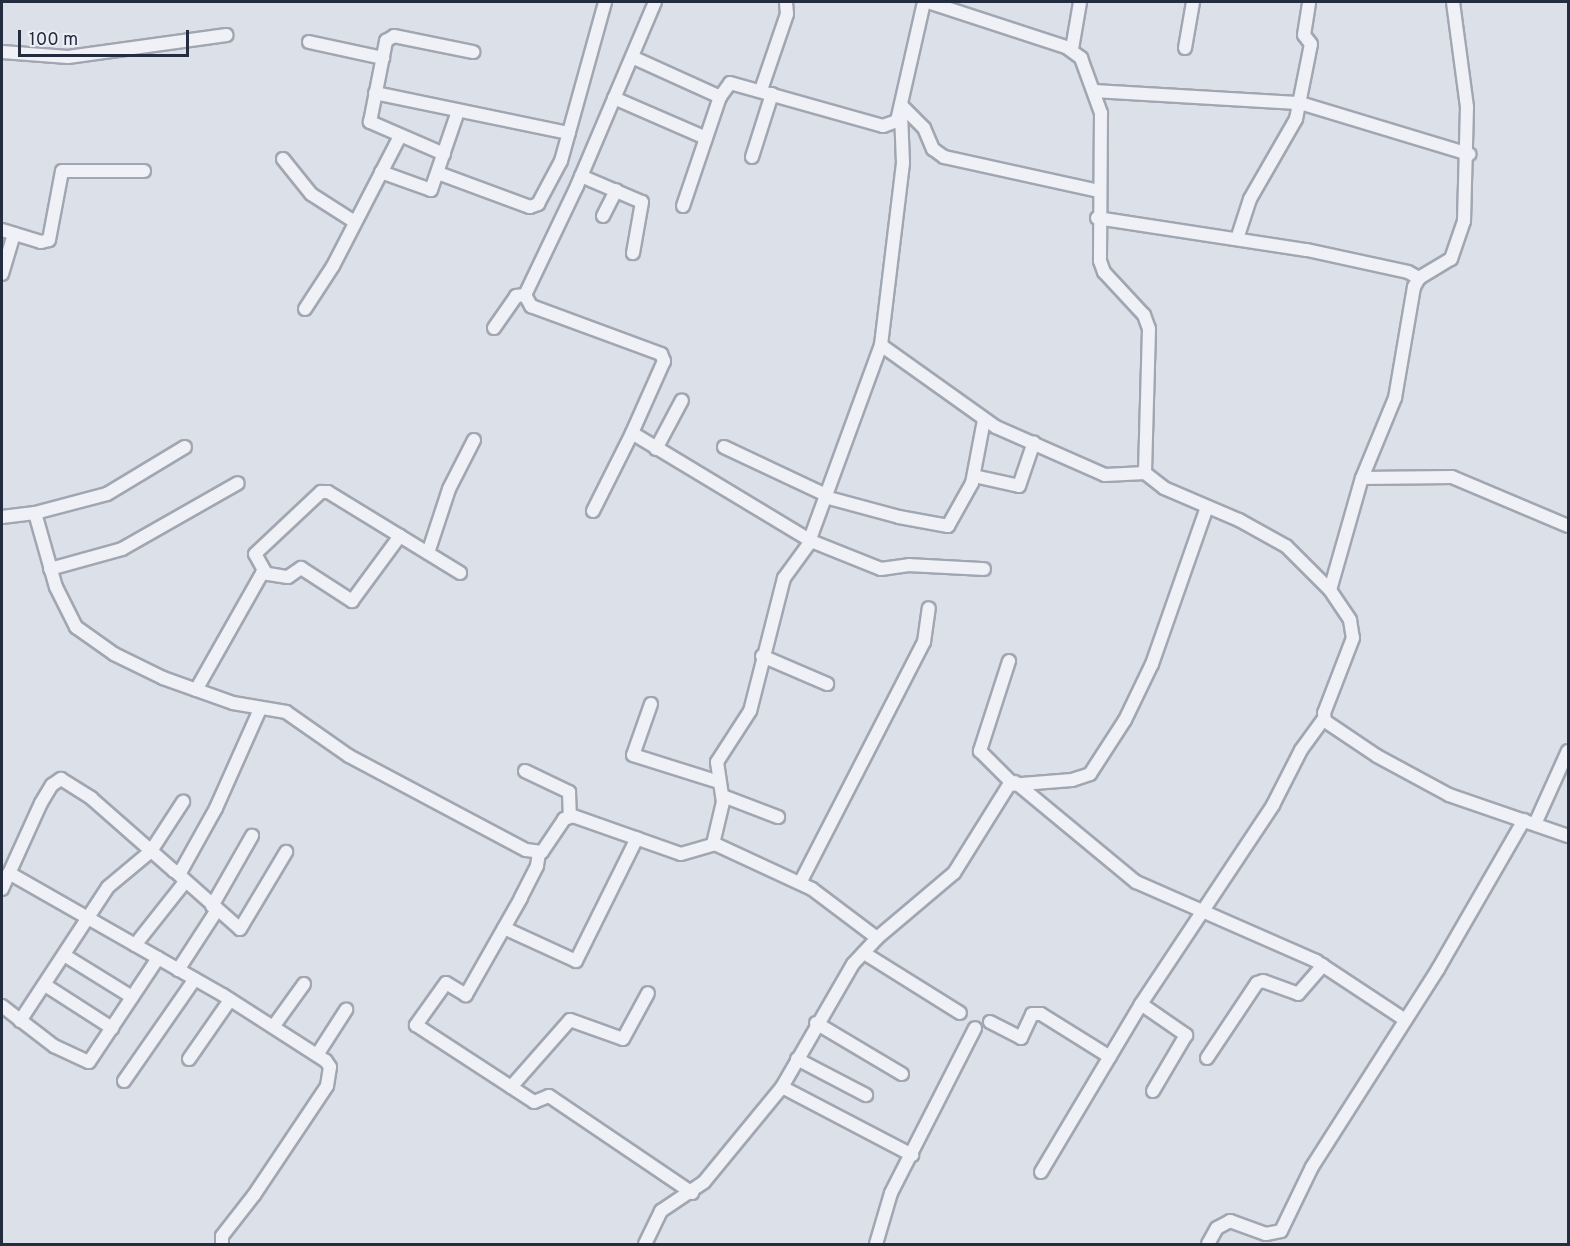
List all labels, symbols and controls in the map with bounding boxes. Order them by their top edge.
scale bar [21,18,192,56]
text: 100 m [29,29,78,52]

